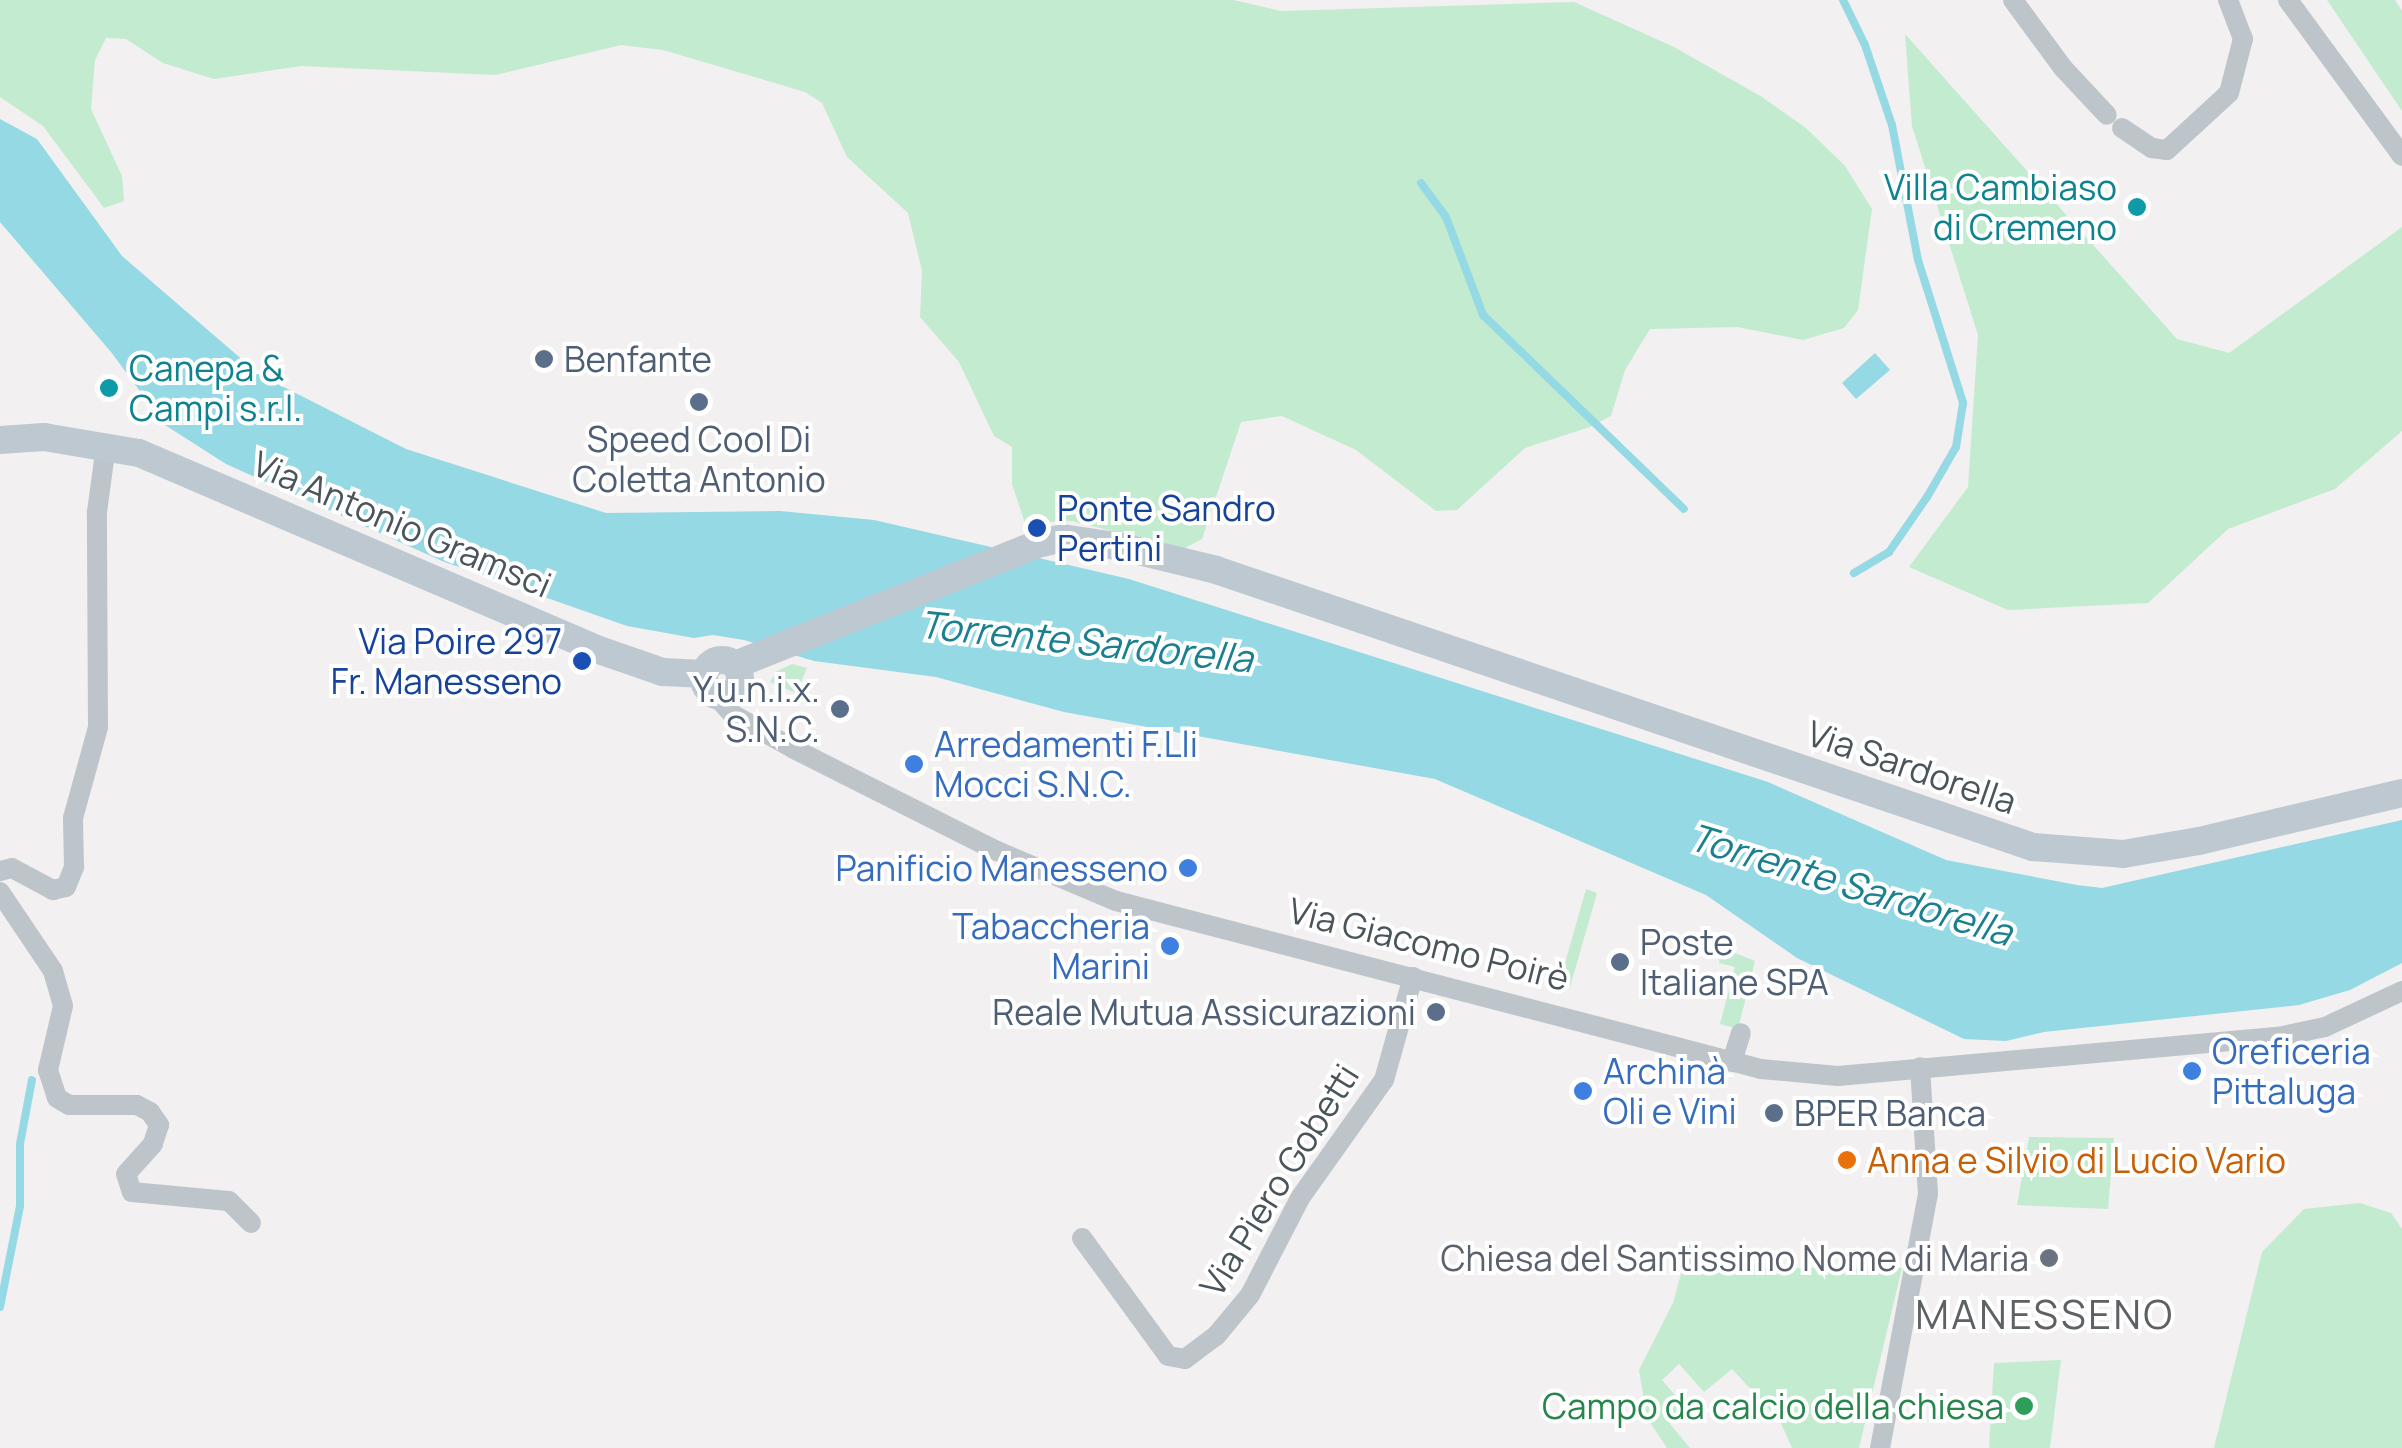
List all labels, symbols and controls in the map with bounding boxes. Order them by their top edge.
place label: Villa Cambiaso di Cremeno [1884,166,2117,248]
marker: Villa Cambiaso di Cremeno [2126,196,2148,218]
place label: Benfante [564,338,712,380]
place label: Canepa & Campi s.r.l. [129,347,302,429]
marker: Benfante [533,348,555,370]
marker: Canepa & Campi s.r.l. [98,377,120,399]
marker: Speed Cool Di Coletta Antonio [688,391,710,413]
place label: Speed Cool Di Coletta Antonio [572,418,826,500]
street label: Via Antonio Gramsci [247,442,557,606]
place label: Ponte Sandro Pertini [1057,487,1276,569]
marker: Ponte Sandro Pertini [1026,517,1048,539]
water label: Torrente Sardorella [917,601,1255,681]
place label: Via Poire 297 Fr. Manesseno [331,620,562,702]
marker: Via Poire 297 Fr. Manesseno [571,650,593,672]
place label: Y.u.n.i.x. S.N.C. [693,668,820,750]
marker: Y.u.n.i.x. S.N.C. [829,698,851,720]
street label: Via Sardorella [1802,712,2022,822]
place label: Arredamenti F.Lli Mocci S.N.C. [934,723,1198,805]
marker: Arredamenti F.Lli Mocci S.N.C. [903,753,925,775]
water label: Torrente Sardorella [1684,813,2018,955]
place label: Panificio Manesseno [835,847,1168,889]
marker: Panificio Manesseno [1177,857,1199,879]
street label: Via Giacomo Poirè [1285,889,1573,999]
place label: Tabaccheria Marini [952,905,1150,987]
place label: Poste Italiane SPA [1640,921,1829,1003]
marker: Tabaccheria Marini [1159,935,1181,957]
marker: Poste Italiane SPA [1609,951,1631,973]
place label: Reale Mutua Assicurazioni [992,991,1416,1033]
marker: Reale Mutua Assicurazioni [1425,1001,1447,1023]
place label: Oreficeria Pittaluga [2212,1030,2371,1112]
place label: Archinà Oli e Vini [1603,1050,1737,1132]
street label: Via Piero Gobetti [1191,1056,1367,1304]
marker: Oreficeria Pittaluga [2181,1060,2203,1082]
marker: Archinà Oli e Vini [1572,1080,1594,1102]
place label: BPER Banca [1794,1092,1986,1134]
marker: BPER Banca [1763,1102,1785,1124]
place label: Anna e Silvio di Lucio Vario [1867,1139,2286,1181]
marker: Anna e Silvio di Lucio Vario [1836,1149,1858,1171]
place label: Chiesa del Santissimo Nome di Maria [1440,1237,2029,1279]
marker: Chiesa del Santissimo Nome di Maria [2038,1247,2060,1269]
district label: MANESSENO [1915,1290,2175,1338]
place label: Campo da calcio della chiesa [1542,1385,2004,1427]
marker: Campo da calcio della chiesa [2013,1395,2035,1417]

